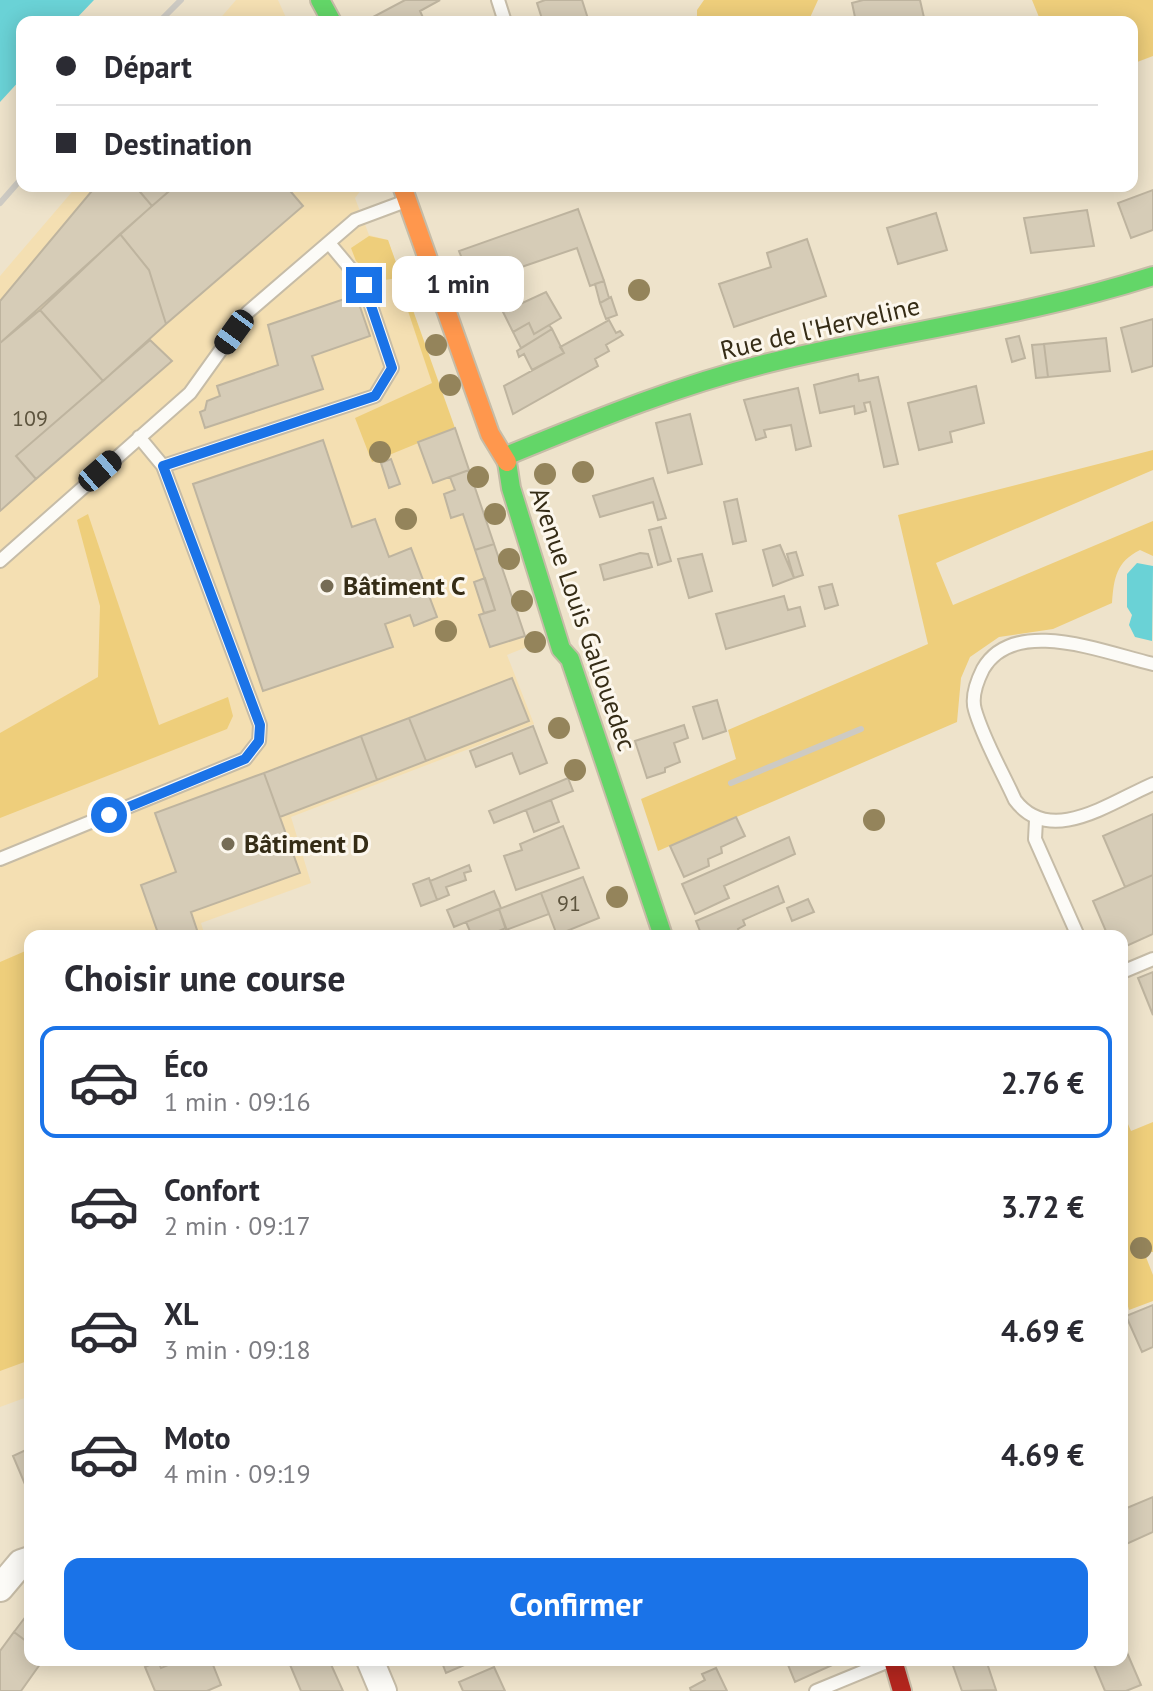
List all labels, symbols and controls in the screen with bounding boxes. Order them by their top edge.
text: Départ [104,47,192,86]
text: Destination [104,124,252,163]
callout: 1 min [392,257,524,313]
route end [346,267,382,303]
text: 1 min [426,267,490,300]
street label: Rue de l'Herveline [717,289,923,367]
car [210,306,258,358]
house number: 109 [12,404,48,432]
car [74,446,126,496]
street label: Avenue Louis Gallouedec [523,483,644,755]
place label: Bâtiment C [343,569,466,602]
marker: Bâtiment C [318,577,336,595]
route start [91,797,127,833]
place label: Bâtiment D [244,827,369,860]
marker: Bâtiment D [219,835,237,853]
house number: 91 [557,889,581,917]
text: Choisir une course [64,954,346,1001]
icon: car [68,1046,140,1118]
text: Éco [164,1046,208,1085]
text: 2.76 € [1001,1063,1084,1102]
text: 1 min · 09:16 [164,1085,311,1118]
icon: car [68,1170,140,1242]
text: Confort [164,1170,260,1209]
text: 3.72 € [1001,1187,1084,1226]
text: 2 min · 09:17 [164,1209,311,1242]
icon: car [68,1294,140,1366]
text: XL [164,1294,198,1333]
text: 4.69 € [1001,1311,1084,1350]
text: 3 min · 09:18 [164,1333,311,1366]
icon: car [68,1418,140,1490]
text: Moto [164,1418,231,1457]
text: 4.69 € [1001,1435,1084,1474]
text: 4 min · 09:19 [164,1457,311,1490]
button: Confirmer [64,1558,1088,1650]

